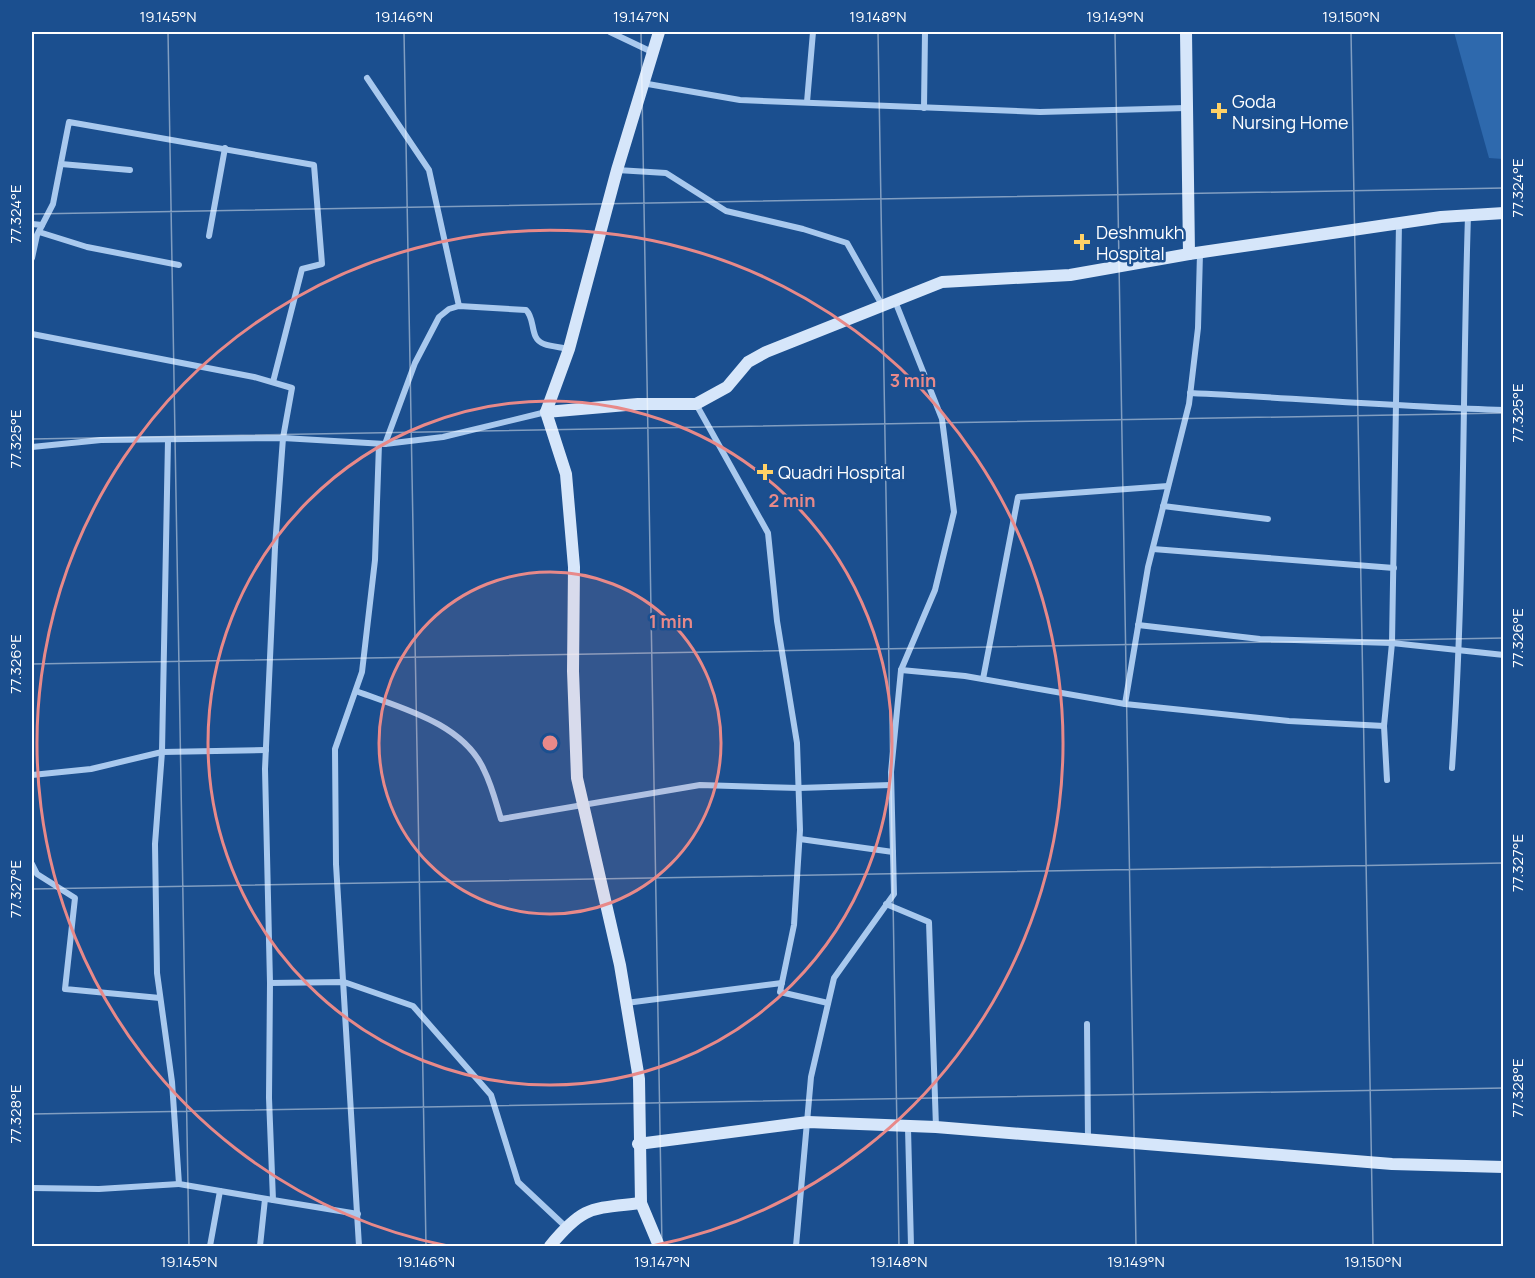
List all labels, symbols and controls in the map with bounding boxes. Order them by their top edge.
text: 19.145°N [139,6,197,27]
text: 19.146°N [375,6,433,27]
text: 19.147°N [613,6,669,27]
text: 19.148°N [849,6,907,27]
text: 19.149°N [1086,6,1144,27]
text: 19.150°N [1322,6,1380,27]
place label: Goda Nursing Home [1232,89,1348,134]
marker: Goda Nursing Home [1210,102,1228,120]
text: 77.324°E [1507,159,1528,217]
text: 77.324°E [5,185,26,243]
place label: Deshmukh Hospital [1096,220,1184,265]
marker: Deshmukh Hospital [1073,233,1091,251]
text: 3 min [890,368,936,392]
text: 77.325°E [1507,383,1528,443]
text: 77.325°E [5,409,26,469]
place label: Quadri Hospital [778,460,905,484]
marker: Quadri Hospital [756,463,774,481]
text: 2 min [769,488,815,512]
text: 77.326°E [1507,608,1528,668]
text: 1 min [649,609,693,633]
text: 77.326°E [5,634,26,694]
centre of rings [540,733,560,753]
text: 77.327°E [1507,834,1528,892]
text: 77.327°E [5,860,26,918]
text: 77.328°E [1507,1058,1528,1118]
text: 77.328°E [5,1084,26,1144]
text: 19.145°N [160,1251,218,1272]
text: 19.146°N [397,1251,455,1272]
text: 19.147°N [634,1251,690,1272]
text: 19.148°N [870,1251,928,1272]
text: 19.149°N [1107,1251,1165,1272]
text: 19.150°N [1344,1251,1402,1272]

